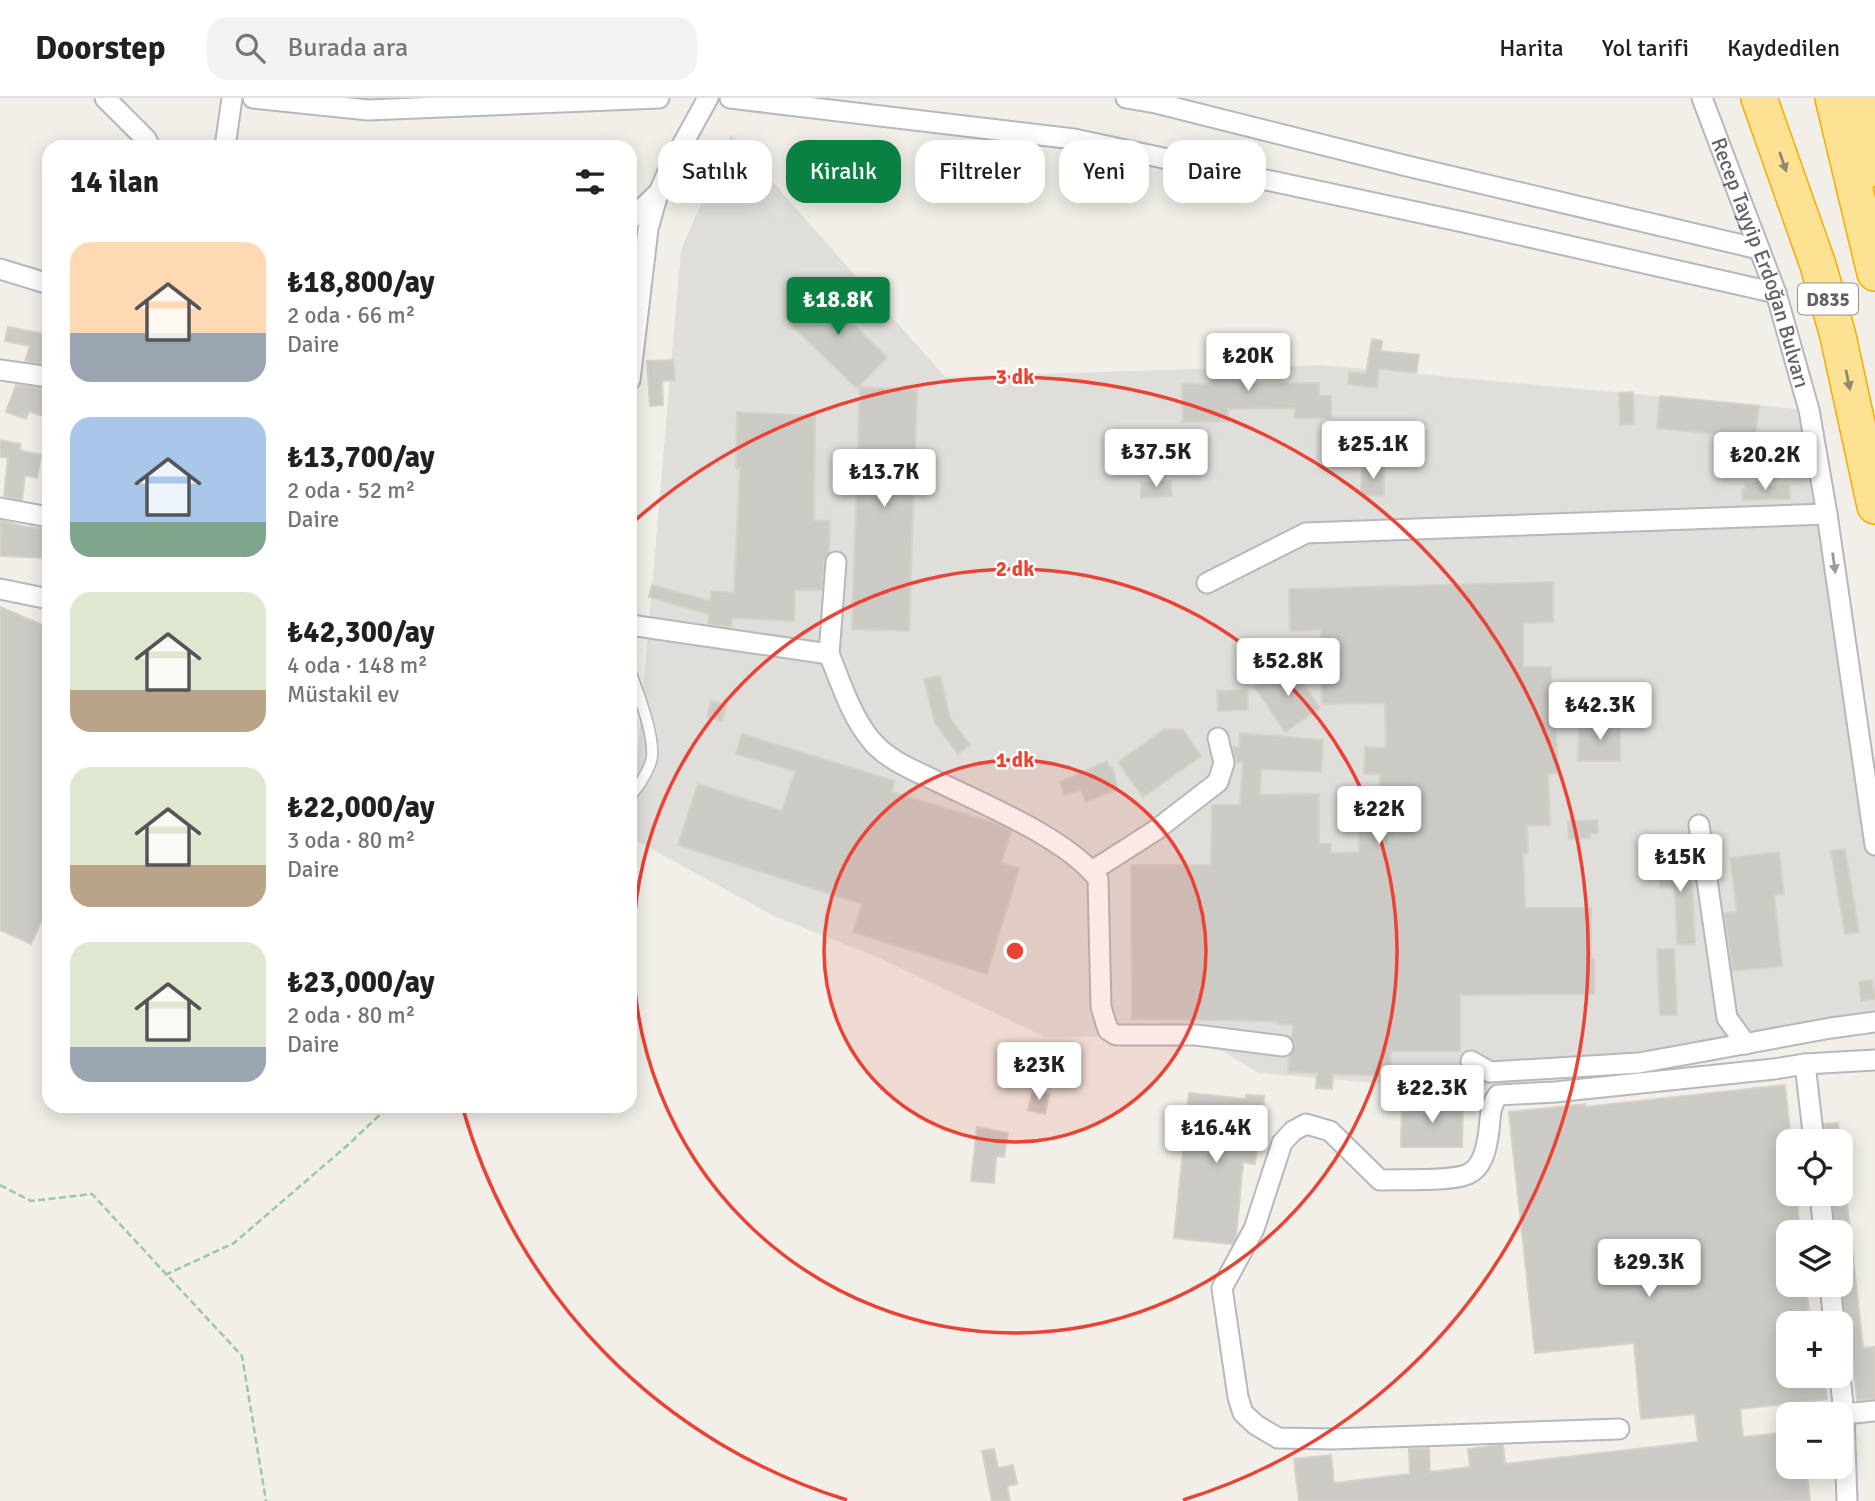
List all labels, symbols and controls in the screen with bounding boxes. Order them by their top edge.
search box [207,17,697,80]
text: Doorstep [35,28,165,69]
icon: search [231,29,269,67]
text: Burada ara [287,32,408,64]
text: Harita [1499,33,1564,63]
text: Yol tarifi [1602,33,1689,63]
text: Kaydedilen [1727,33,1840,63]
street label: Recep Tayyip Erdoğan Bulvarı [1705,134,1815,391]
chip: Satılık [658,140,772,203]
chip: Kiralık [786,140,901,203]
chip: Filtreler [915,140,1045,203]
chip: Yeni [1059,140,1149,203]
chip: Daire [1163,140,1266,203]
one-way arrow [1778,152,1789,173]
icon: filters [571,163,609,201]
text: 14 ilan [70,164,159,201]
text: ₺18,800/ay [287,264,435,301]
icon: home [126,270,210,354]
pin: ₺18.8K [781,278,895,337]
road number: D835 [1798,284,1858,314]
text: ₺18.8K [803,285,873,314]
text: 2 oda · 66 m² [287,301,415,330]
text: Daire [287,330,339,359]
pin: ₺20K [1207,334,1289,393]
text: ₺20K [1222,341,1274,370]
text: 3 dk [996,364,1034,390]
one-way arrow [1842,369,1853,391]
pin: ₺25.1K [1316,422,1430,481]
text: ₺25.1K [1338,429,1408,458]
pin: ₺37.5K [1099,430,1213,489]
pin: ₺20.2K [1708,432,1822,492]
text: ₺37.5K [1121,437,1191,466]
text: ₺13,700/ay [287,439,435,476]
text: ₺20.2K [1730,440,1800,469]
icon: home [126,445,210,529]
pin: ₺13.7K [827,450,941,509]
text: ₺13.7K [849,457,919,486]
text: 2 oda · 52 m² [287,476,415,505]
text: Daire [287,505,339,534]
one-way arrow [1829,552,1840,574]
text: 2 dk [996,556,1034,582]
text: ₺42,300/ay [287,614,435,651]
icon: home [126,620,210,704]
pin: ₺52.8K [1231,638,1345,698]
text: ₺52.8K [1253,646,1323,675]
text: 4 oda · 148 m² [287,651,428,680]
text: Müstakil ev [287,680,399,709]
pin: ₺42.3K [1543,682,1657,742]
text: ₺42.3K [1565,690,1635,719]
text: 1 dk [996,747,1034,773]
pin: ₺22K [1338,786,1420,846]
text: ₺22,000/ay [287,789,435,826]
text: ₺22K [1353,794,1405,823]
icon: home [126,795,210,879]
text: 3 oda · 80 m² [287,826,415,855]
pin: ₺15K [1639,834,1721,894]
text: ₺15K [1654,842,1706,871]
text: Daire [287,855,339,884]
centre of rings [1003,939,1027,963]
text: ₺23,000/ay [287,964,435,1001]
icon: home [126,970,210,1054]
text: 2 oda · 80 m² [287,1001,415,1030]
text: Daire [287,1030,339,1059]
pin: ₺23K [998,1042,1080,1102]
text: ₺23K [1013,1050,1065,1079]
pin: ₺22.3K [1375,1066,1489,1125]
text: ₺22.3K [1397,1073,1467,1102]
pin: ₺16.4K [1159,1105,1273,1165]
text: ₺16.4K [1181,1113,1251,1142]
map controls [1776,1129,1853,1479]
button: locate [1776,1129,1853,1206]
button: layers [1776,1220,1853,1297]
pin: ₺29.3K [1592,1240,1706,1299]
text: ₺29.3K [1614,1247,1684,1276]
button: + [1776,1311,1853,1388]
button: − [1776,1402,1853,1479]

